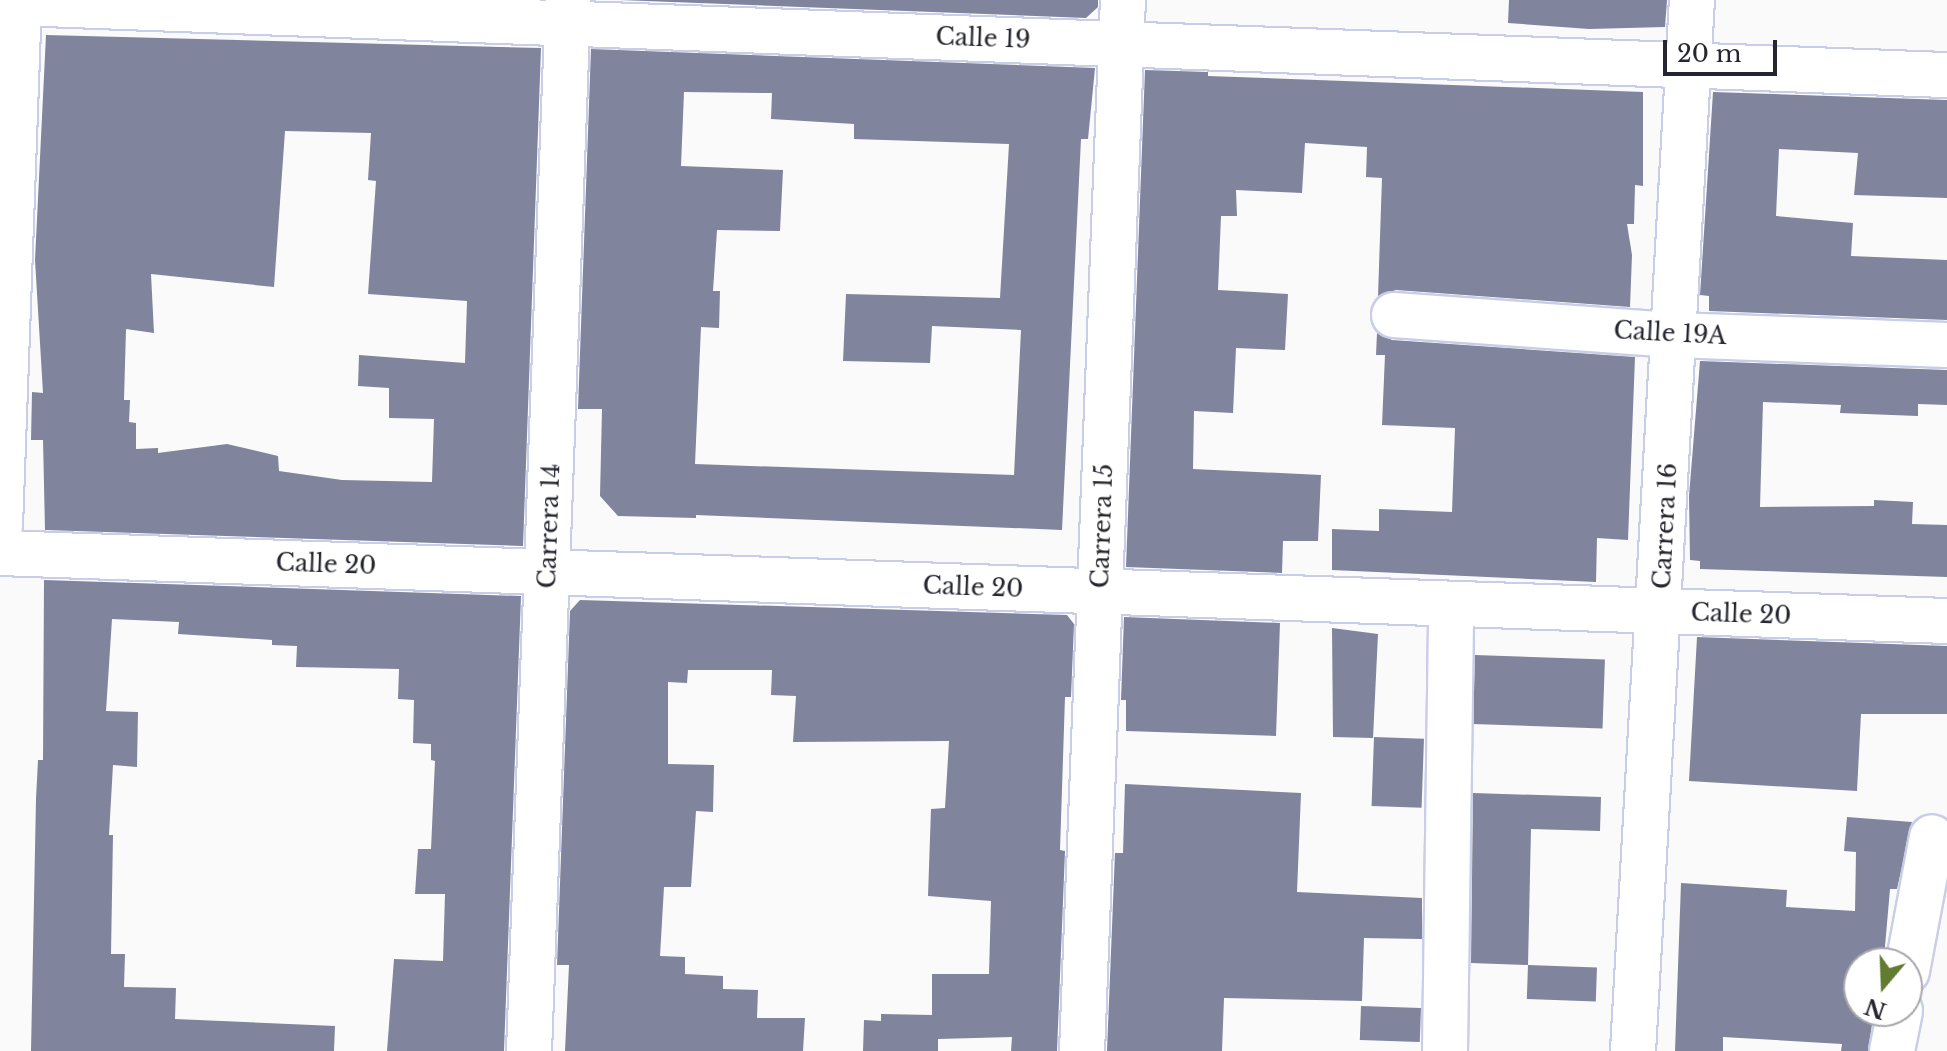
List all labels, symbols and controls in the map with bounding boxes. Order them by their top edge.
street label: Calle 19 [935,22,1031,54]
scale bar [1667,24,1781,74]
text: 20 m [1677,39,1742,68]
street label: Calle 19A [1613,316,1727,350]
street label: Carrera 16 [1647,462,1683,590]
street label: Carrera 14 [532,463,566,589]
street label: Carrera 15 [1085,463,1119,589]
street label: Calle 20 [275,548,377,580]
street label: Calle 20 [922,571,1024,603]
street label: Calle 20 [1690,598,1792,630]
north arrow [1843,947,1923,1027]
text: N [1861,992,1890,1024]

